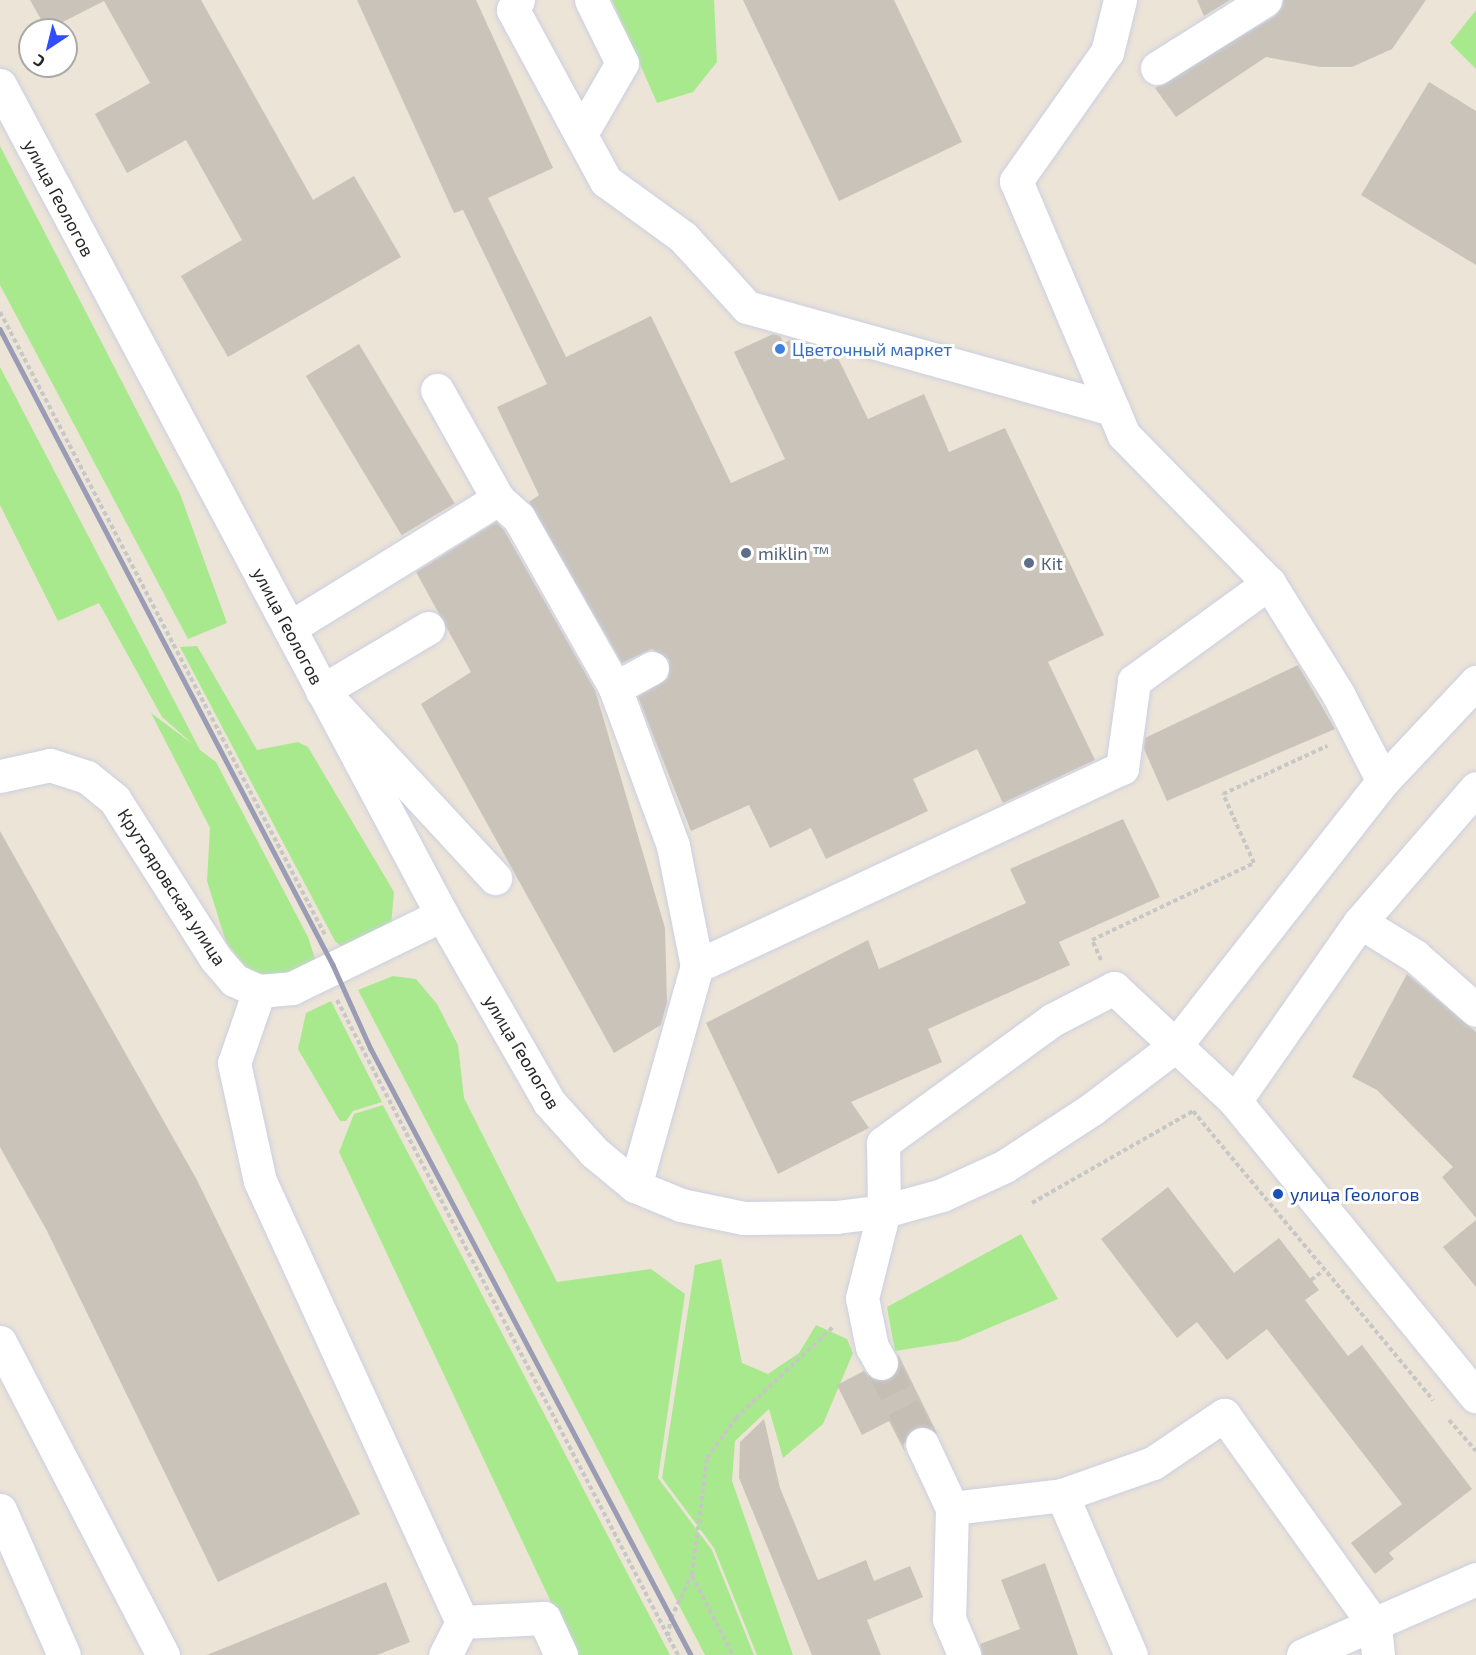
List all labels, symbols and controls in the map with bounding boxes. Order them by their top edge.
north arrow [18,18,78,78]
text: С [29,51,48,72]
street label: улица Геологов [19,136,99,260]
place label: Цветочный маркет [792,338,952,360]
marker: Цветочный маркет [773,342,787,356]
place label: miklin ™ [758,542,829,564]
marker: miklin ™ [739,546,753,560]
place label: Kit [1041,552,1063,574]
marker: Kit [1022,556,1036,570]
street label: улица Геологов [248,564,328,688]
street label: Крутояровская улица [113,804,231,970]
street label: улица Геологов [479,991,565,1113]
place label: улица Геологов [1290,1183,1419,1205]
marker: улица Геологов [1271,1187,1285,1201]

